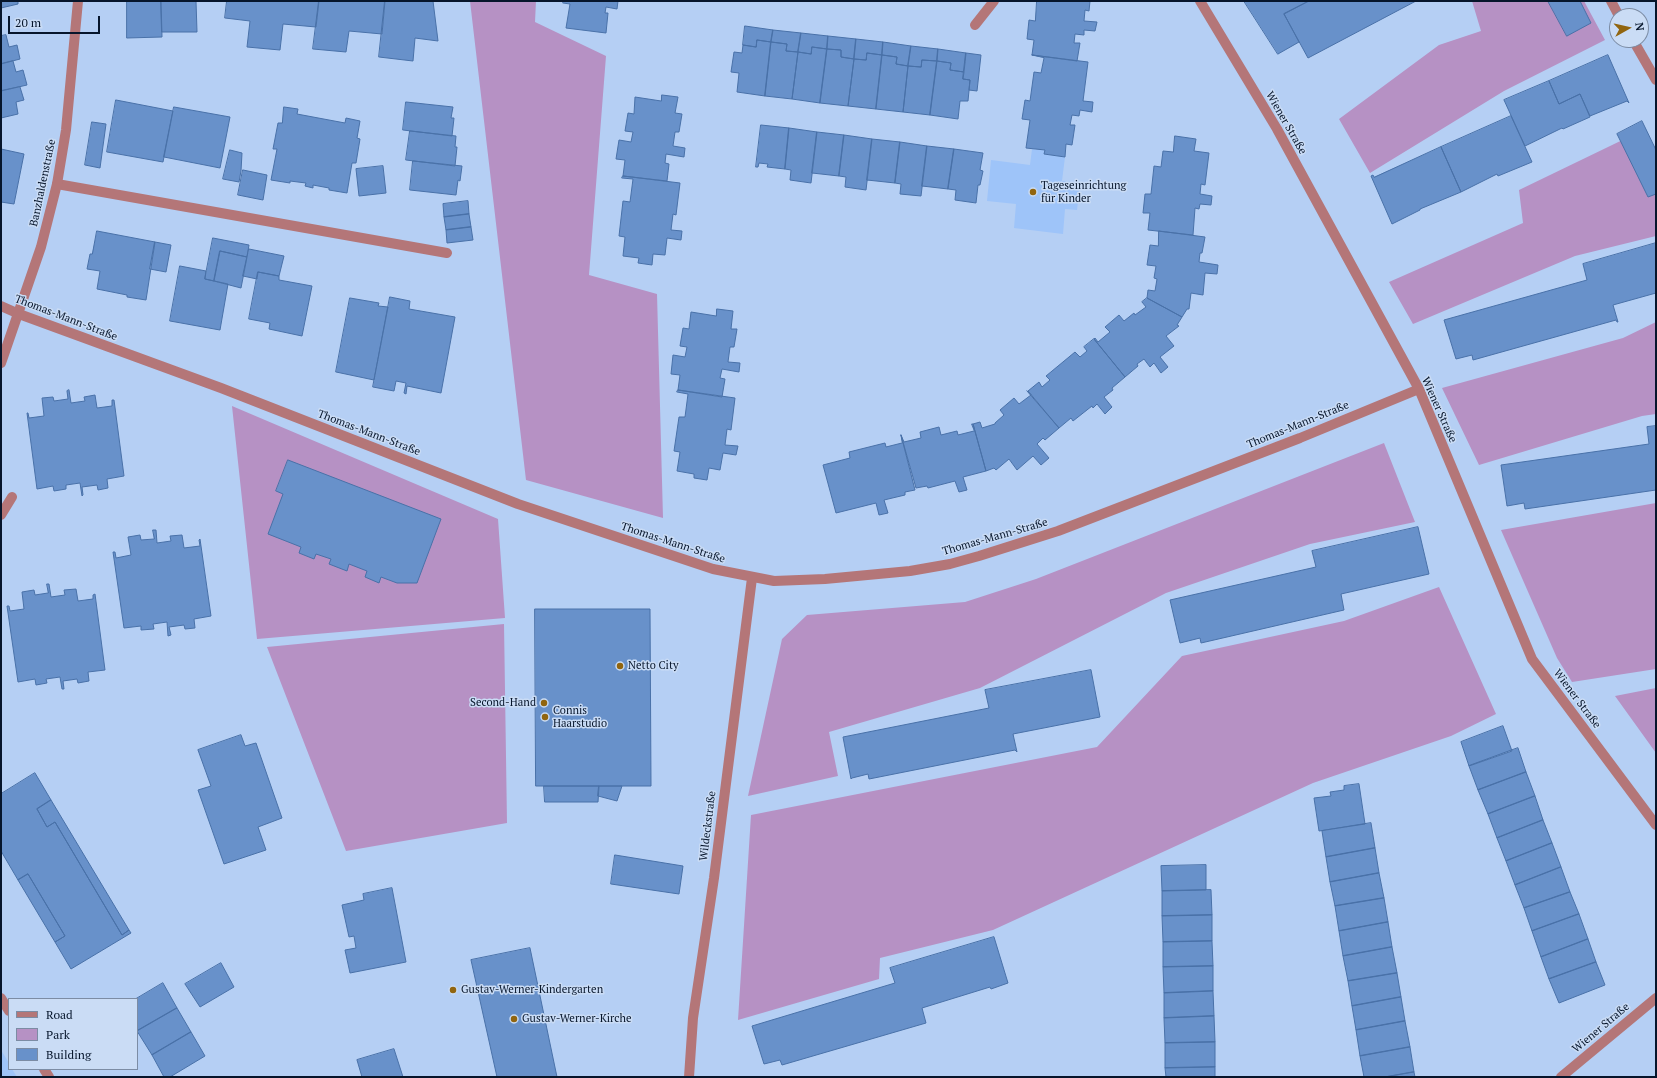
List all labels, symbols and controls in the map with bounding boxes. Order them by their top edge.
scale bar [10,8,102,34]
north arrow [1609,8,1649,48]
text: 20 m [15,15,41,30]
text: N [1632,21,1647,32]
street label: Wiener Straße [1263,89,1309,157]
street label: Banzhaldenstraße [27,138,59,228]
place label: Tageseinrichtung für Kinder [1041,179,1126,205]
marker: Tageseinrichtung für Kinder [1028,187,1038,197]
street label: Thomas-Mann-Straße [13,292,119,344]
street label: Wiener Straße [1419,375,1459,445]
street label: Thomas-Mann-Straße [1245,398,1351,452]
street label: Thomas-Mann-Straße [316,407,422,459]
street label: Thomas-Mann-Straße [941,516,1049,558]
street label: Thomas-Mann-Straße [619,520,727,566]
place label: Netto City [628,659,679,673]
marker: Netto City [615,661,625,671]
street label: Wiener Straße [1551,667,1603,731]
place label: Second-Hand [470,696,536,710]
marker: Second-Hand [539,698,549,708]
place label: Connis Haarstudio [553,704,607,730]
marker: Connis Haarstudio [540,712,550,722]
street label: Wildeckstraße [697,790,719,862]
place label: Gustav-Werner-Kindergarten [461,983,603,997]
marker: Gustav-Werner-Kindergarten [448,985,458,995]
legend [8,998,138,1070]
street label: Wiener Straße [1570,1000,1632,1056]
text: Road [46,1007,73,1022]
place label: Gustav-Werner-Kirche [522,1012,631,1026]
marker: Gustav-Werner-Kirche [509,1014,519,1024]
text: Park [46,1027,70,1042]
text: Building [46,1047,91,1062]

